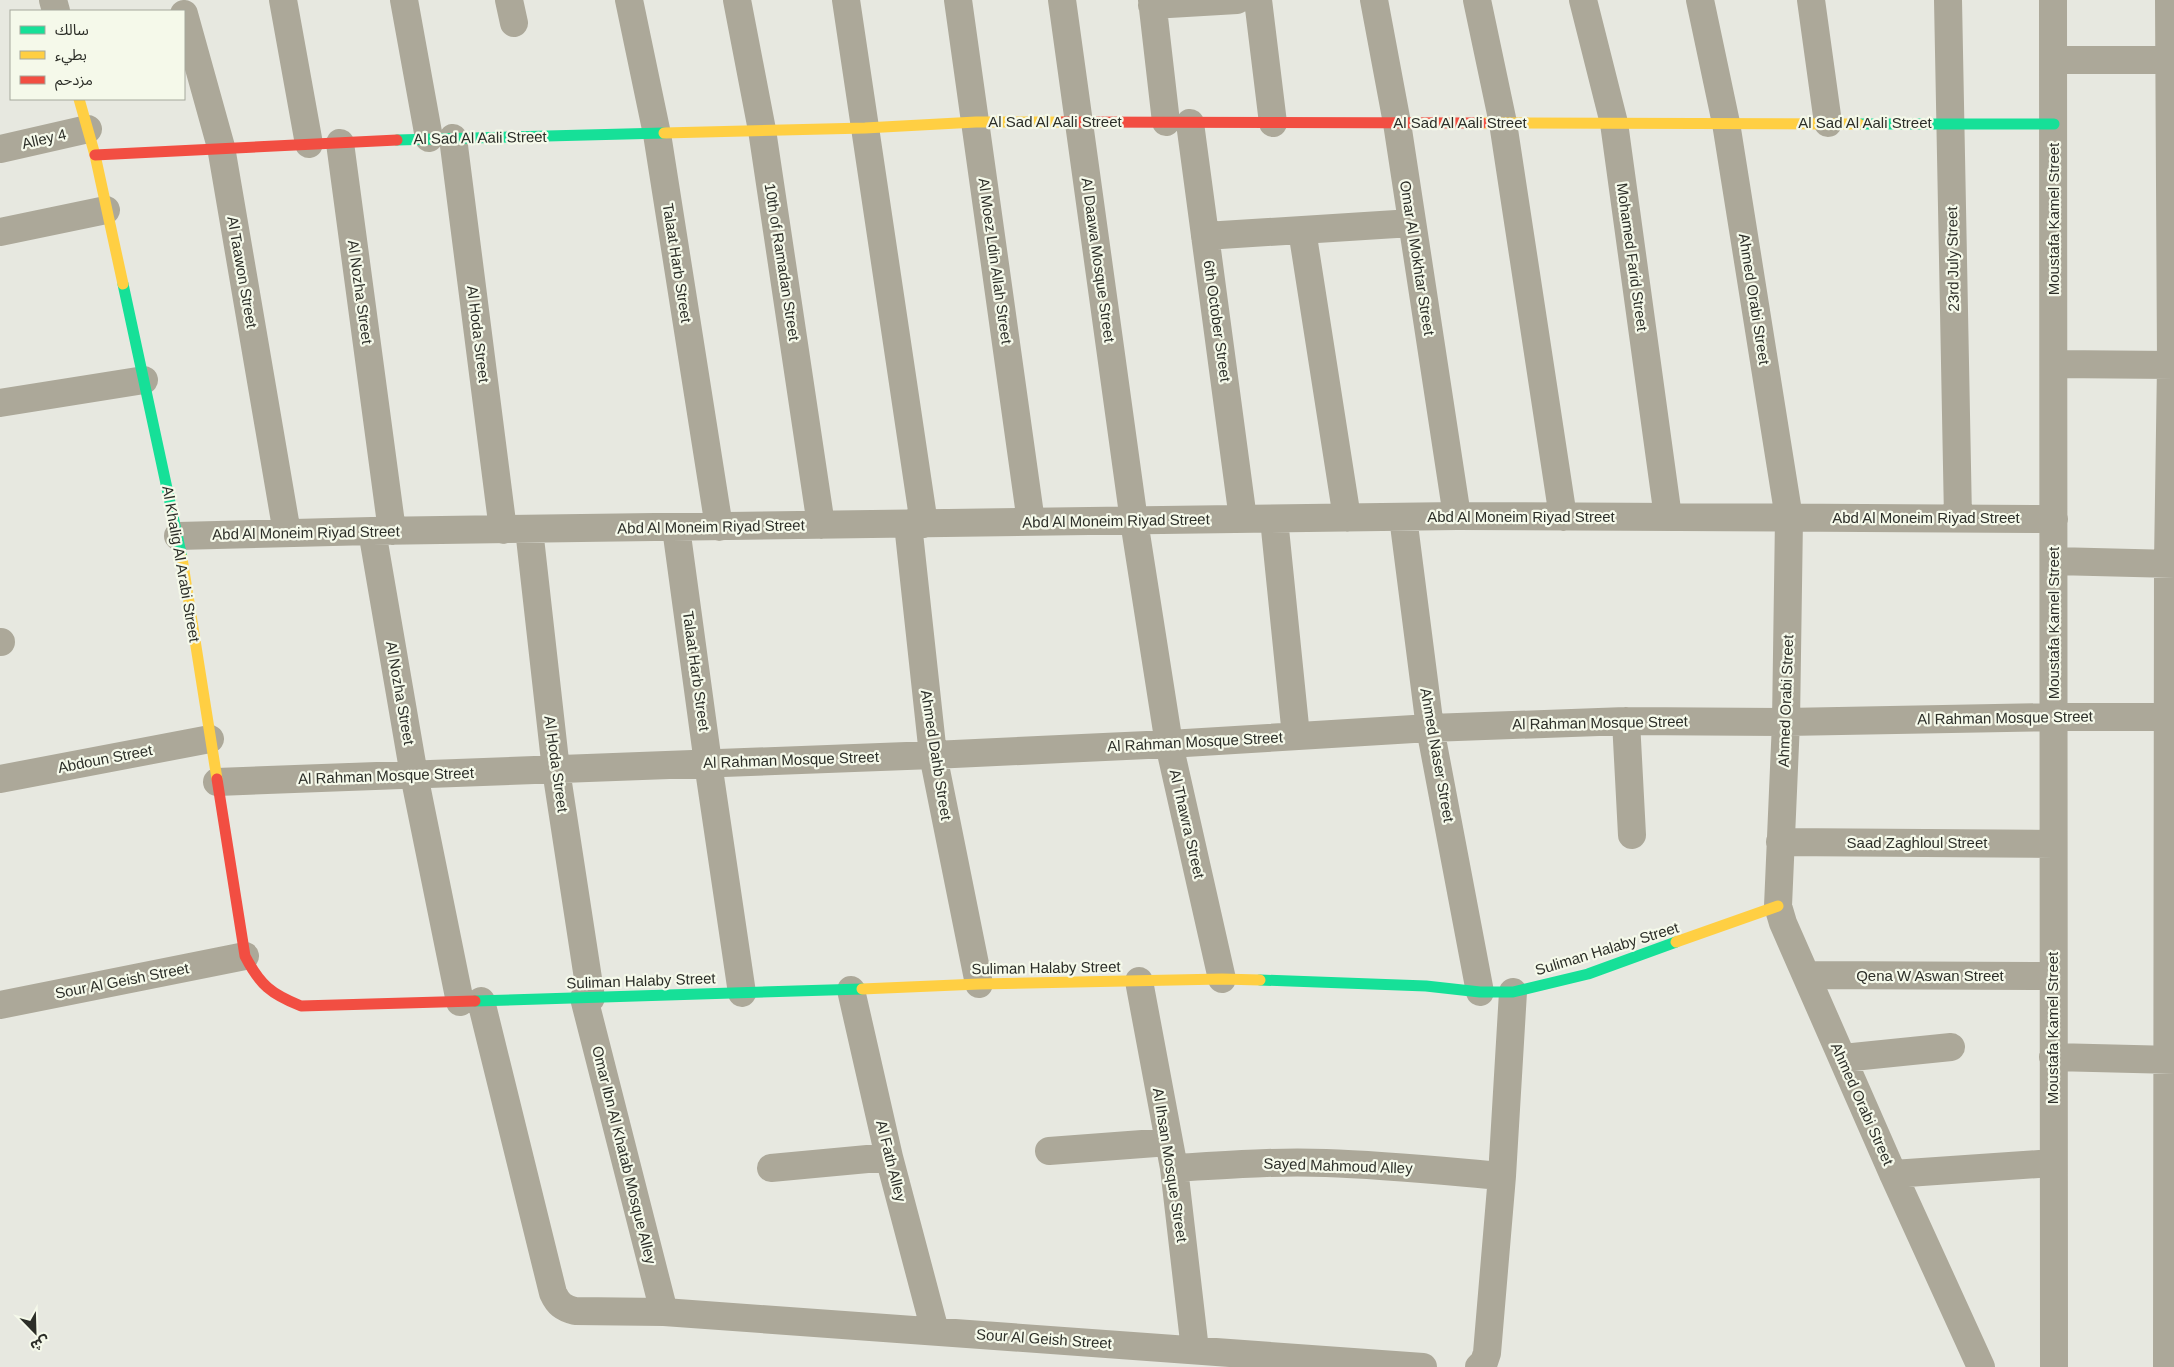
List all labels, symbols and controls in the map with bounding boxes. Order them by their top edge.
legend [10,10,185,100]
text: سالك [55,21,89,38]
text: بطيء [55,46,87,66]
text: مزدحم [55,71,93,91]
street label: Al Sad Al Aali Street [988,113,1123,130]
street label: Al Sad Al Aali Street [1393,114,1528,131]
street label: Al Sad Al Aali Street [1798,114,1933,131]
street label: Alley 4 [20,125,68,152]
street label: Al Sad Al Aali Street [413,128,548,147]
street label: Moustafa Kamel Street [2045,142,2062,295]
street label: Al Moez Ldin Allah Street [975,177,1016,346]
street label: Al Daawa Mosque Street [1079,177,1119,344]
street label: Omar Al Mokhtar Street [1397,179,1438,337]
street label: 10th of Ramadan Street [762,182,803,343]
street label: Mohamed Farid Street [1614,182,1651,333]
street label: Talaat Harb Street [660,202,695,325]
street label: 23rd July Street [1943,206,1962,312]
street label: Al Taawon Street [224,215,261,330]
street label: Ahmed Orabi Street [1736,232,1773,367]
street label: Al Nozha Street [345,239,376,346]
street label: 6th October Street [1201,259,1235,384]
street label: Al Hoda Street [464,284,493,384]
street label: Al Khalig Al Arabi Street [159,484,204,644]
street label: Abd Al Moneim Riyad Street [1427,508,1616,525]
street label: Abd Al Moneim Riyad Street [1832,509,2021,526]
street label: Abd Al Moneim Riyad Street [1022,510,1211,531]
street label: Abd Al Moneim Riyad Street [617,516,806,537]
street label: Abd Al Moneim Riyad Street [212,522,401,543]
street label: Moustafa Kamel Street [2045,546,2062,699]
street label: Talaat Harb Street [680,610,713,733]
street label: Ahmed Orabi Street [1775,634,1796,768]
street label: Al Nozha Street [383,640,418,747]
street label: Ahmed Naser Street [1417,687,1458,824]
street label: Ahmed Dahb Street [918,689,955,822]
street label: Al Rahman Mosque Street [1917,707,2094,728]
street label: Al Rahman Mosque Street [1512,712,1689,733]
street label: Al Hoda Street [541,714,572,814]
street label: Al Rahman Mosque Street [1107,728,1284,755]
street label: Abdoun Street [56,741,154,776]
street label: Al Rahman Mosque Street [703,748,880,771]
street label: Al Rahman Mosque Street [298,764,475,787]
street label: Al Thawra Street [1167,768,1208,881]
street label: Saad Zaghloul Street [1847,834,1988,851]
street label: Suliman Halaby Street [1533,918,1681,978]
street label: Moustafa Kamel Street [2044,951,2061,1104]
street label: Suliman Halaby Street [971,958,1122,977]
street label: Sour Al Geish Street [54,959,191,1002]
street label: Qena W Aswan Street [1856,967,2005,984]
street label: Suliman Halaby Street [566,969,717,992]
street label: Ahmed Orabi Street [1828,1040,1898,1169]
street label: Omar Ibn Al Khatab Mosque Alley [589,1044,660,1266]
street label: Al Ihsan Mosque Street [1150,1087,1191,1244]
street label: Al Fath Alley [873,1118,910,1204]
street label: Sayed Mahmoud Alley [1263,1154,1413,1177]
north arrow [10,1307,60,1357]
street label: Sour Al Geish Street [976,1325,1113,1352]
text: ش [28,1333,52,1355]

